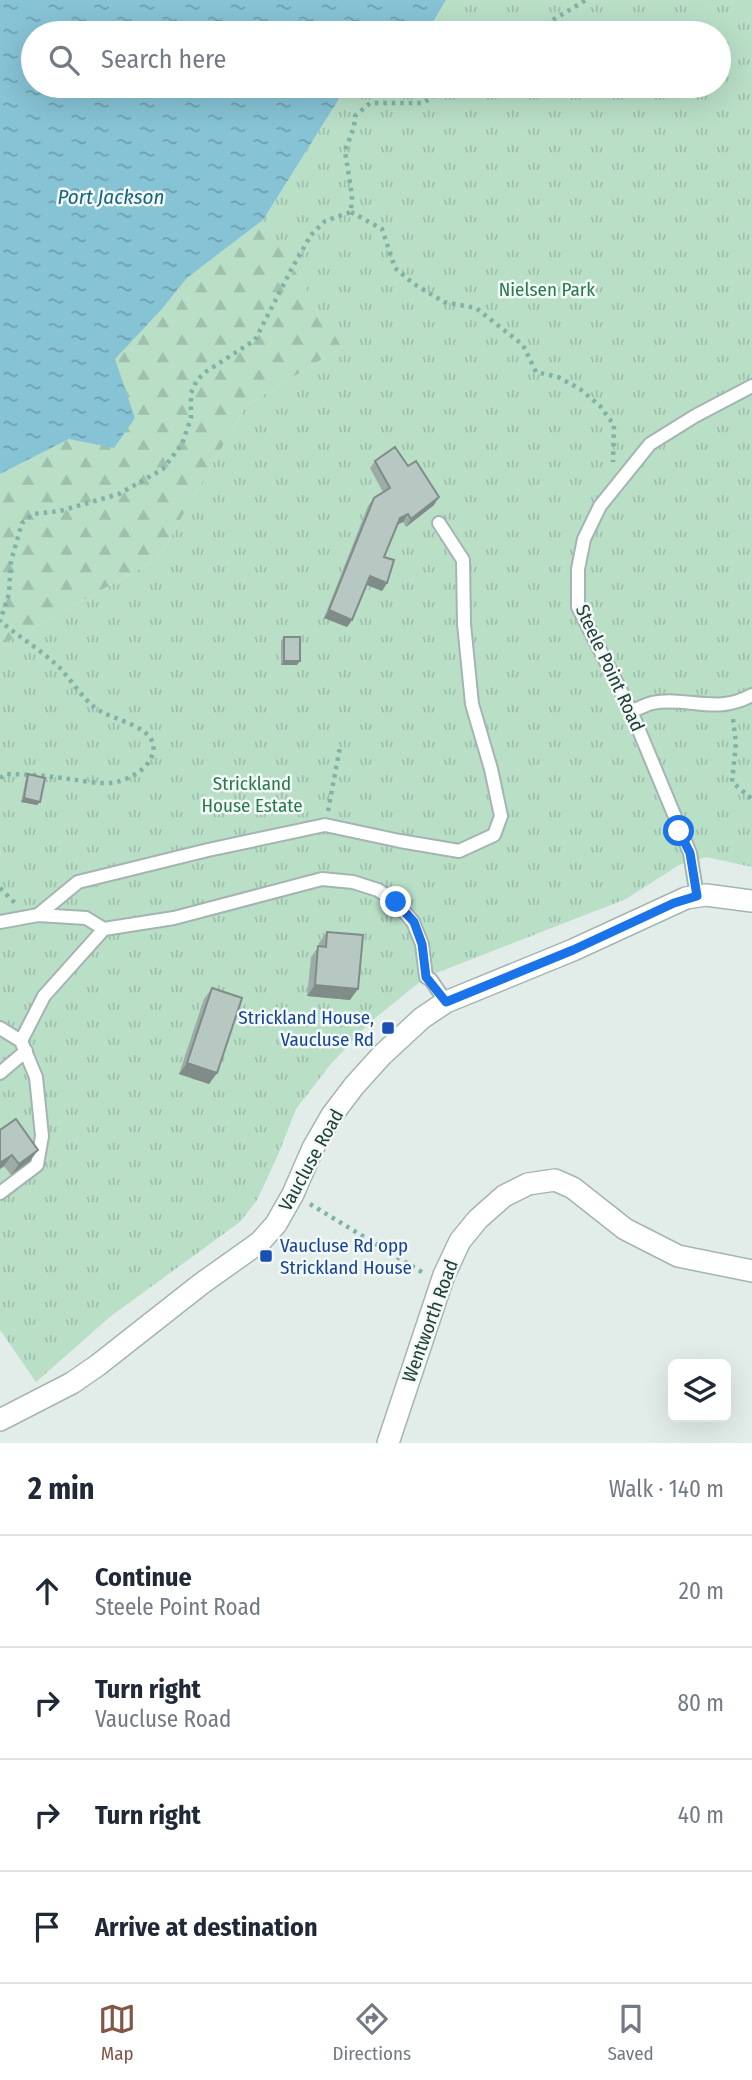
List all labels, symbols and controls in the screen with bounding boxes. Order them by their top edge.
search box [21,21,731,98]
icon: search [45,41,83,79]
text: Search here [101,44,226,75]
water label: Port Jackson [58,184,165,210]
park label: Nielsen Park [499,278,595,301]
street label: Steele Point Road [571,601,649,735]
park label: Strickland House Estate [201,772,303,817]
route start [663,815,694,846]
route end [380,886,411,917]
place label: Strickland House, Vaucluse Rd [238,1006,374,1051]
marker: Strickland House, Vaucluse Rd [380,1020,396,1036]
street label: Vaucluse Road [274,1105,348,1215]
place label: Vaucluse Rd opp Strickland House [280,1234,412,1279]
marker: Vaucluse Rd opp Strickland House [258,1248,274,1264]
street label: Wentworth Road [397,1257,463,1385]
map controls [668,1359,731,1422]
button: layers [668,1359,731,1422]
text: 2 min [28,1471,95,1507]
text: Walk · 140 m [609,1475,724,1503]
text: Continue [95,1562,192,1593]
icon: ahead [28,1572,66,1610]
text: 20 m [679,1577,724,1605]
text: Steele Point Road [95,1593,261,1621]
text: Turn right [95,1674,201,1705]
icon: right [28,1684,66,1722]
text: 80 m [677,1689,724,1717]
text: Vaucluse Road [95,1705,231,1733]
icon: right [28,1796,66,1834]
text: Turn right [95,1800,201,1831]
text: 40 m [678,1801,724,1829]
icon: arrive [28,1908,66,1946]
text: Arrive at destination [95,1912,318,1943]
tab: Map [98,2000,136,2065]
tab: Directions [332,2000,411,2065]
tab: Saved [607,2000,654,2065]

